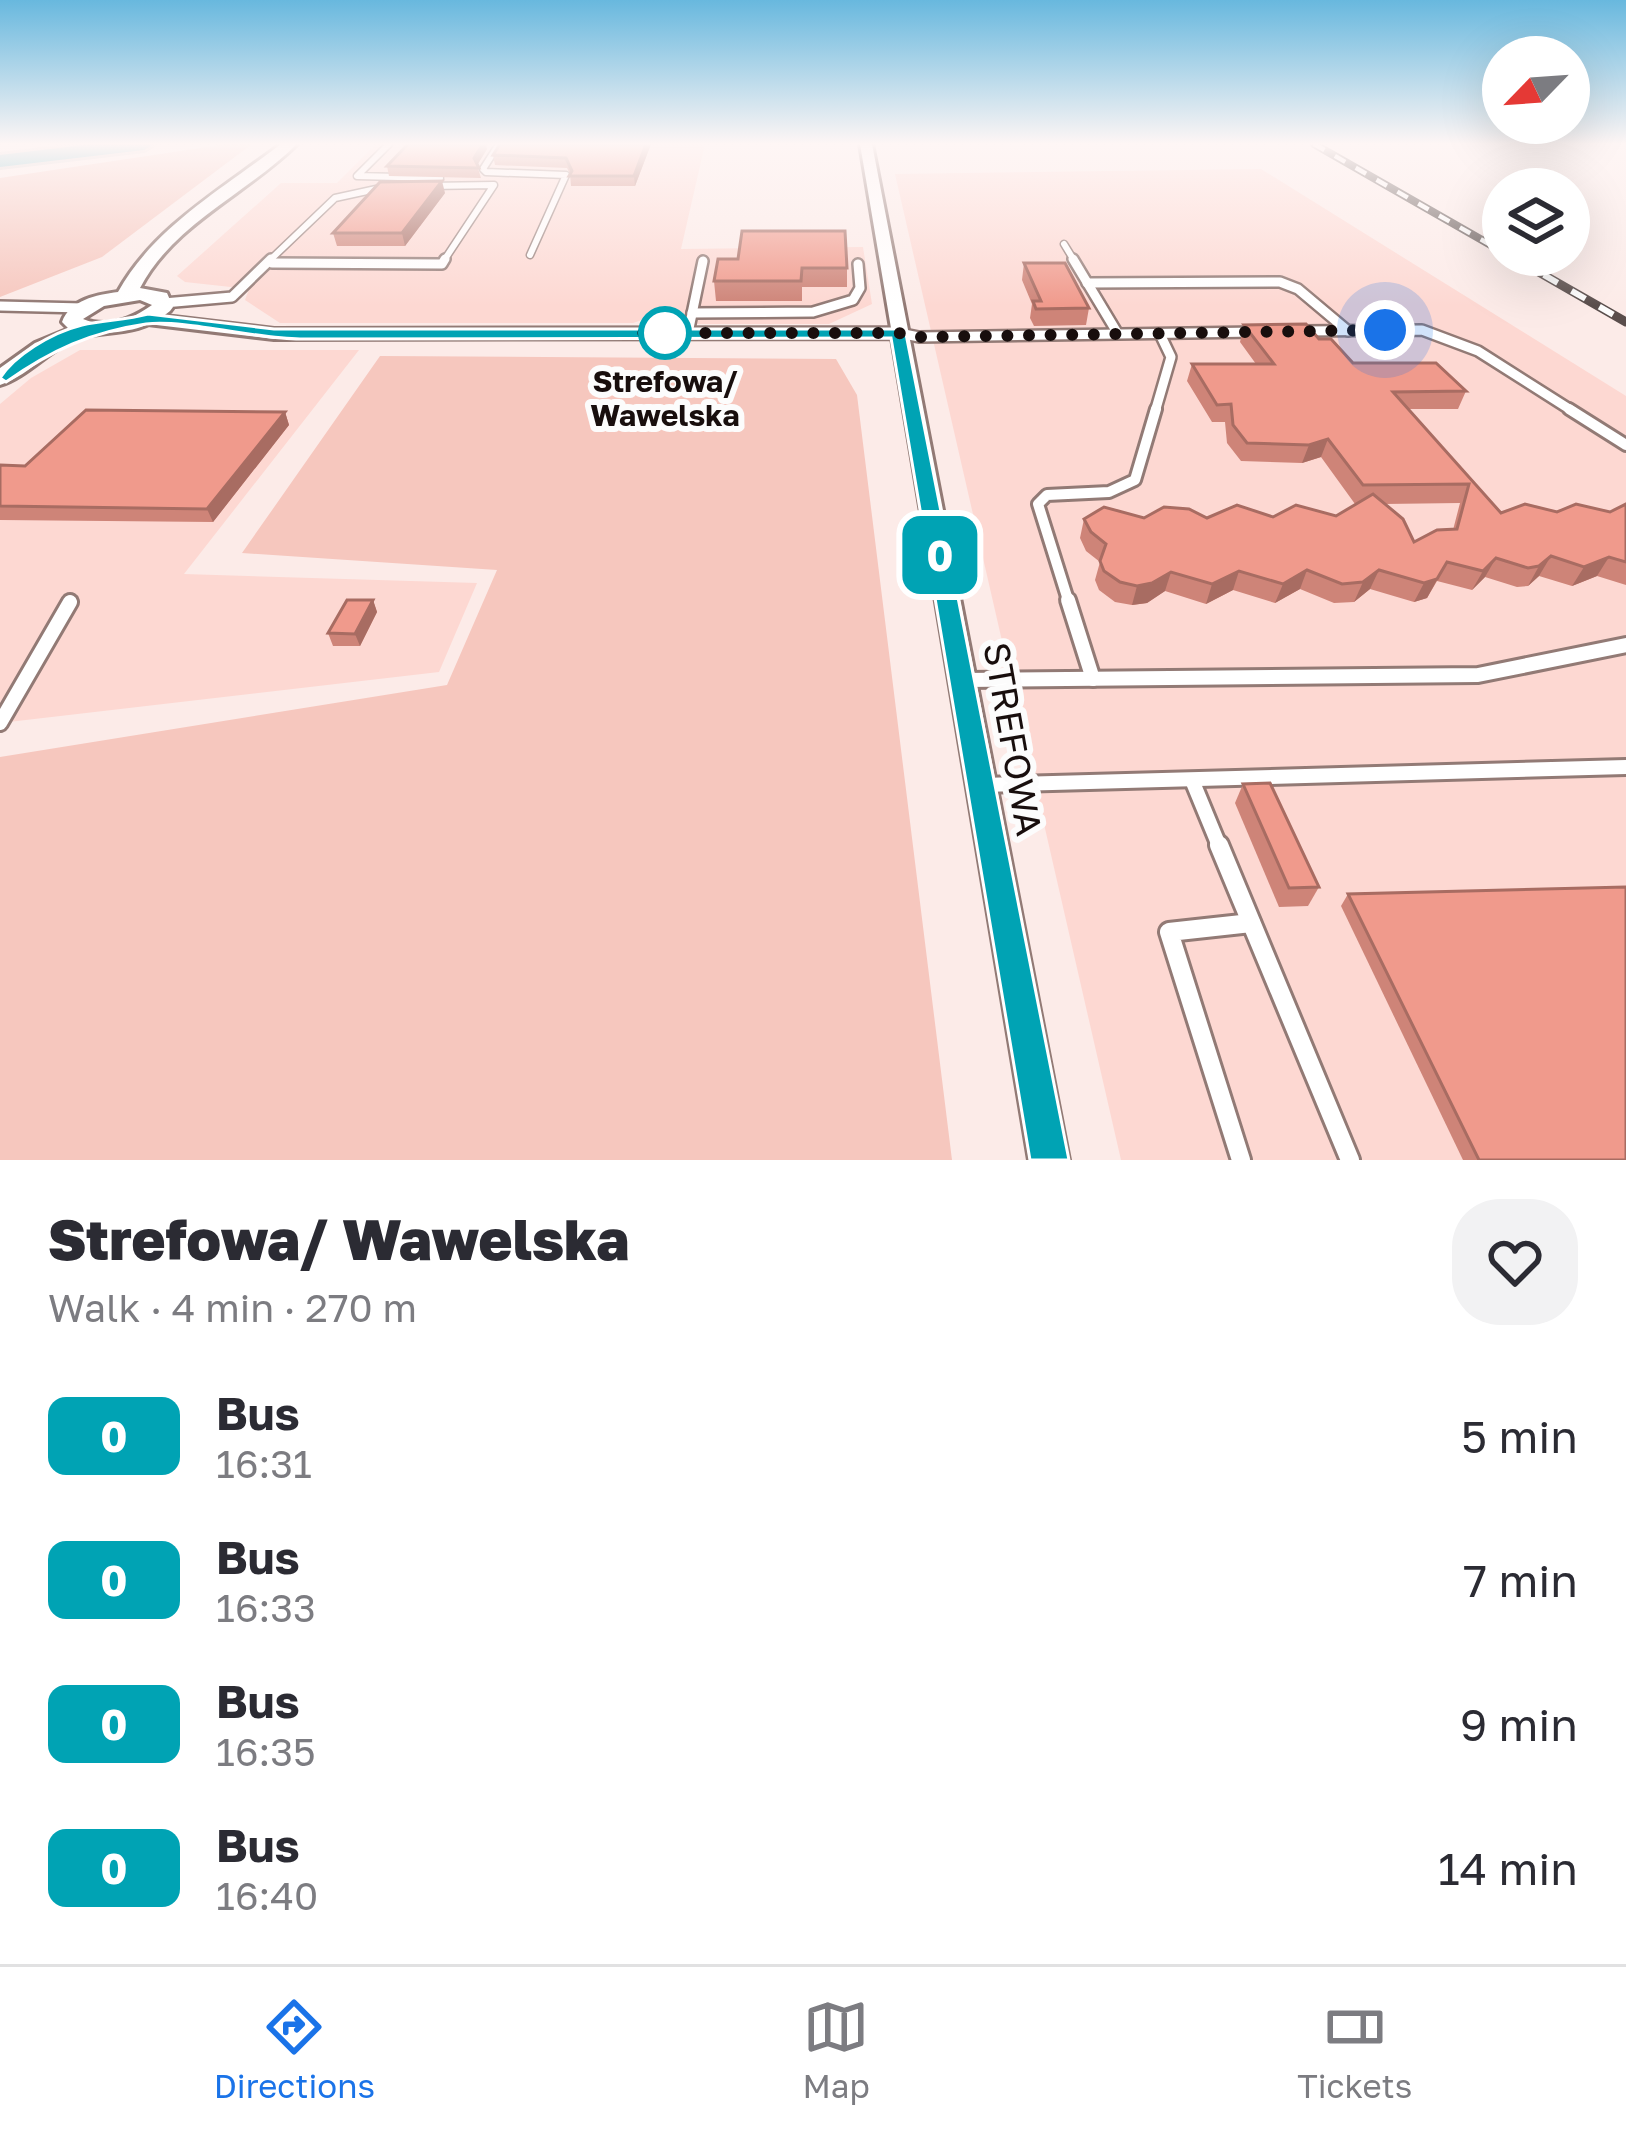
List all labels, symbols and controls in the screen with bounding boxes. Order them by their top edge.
north arrow [1482,36,1590,144]
map controls [1482,36,1590,276]
button: layers [1482,168,1590,276]
your location [1355,300,1415,360]
marker: Strefowa/ Wawelska [640,308,690,358]
place label: Strefowa/ Wawelska [590,363,740,433]
line badge: 0 [901,516,979,594]
text: 0 [926,530,954,580]
street label: STREFOWA [975,639,1052,839]
button: heart [1452,1199,1578,1325]
text: Strefowa/ Wawelska [48,1204,629,1273]
text: Walk · 4 min · 270 m [48,1284,417,1331]
text: Bus [216,1386,300,1440]
text: 5 min [1461,1409,1578,1463]
text: 0 [100,1411,128,1461]
text: 16:31 [216,1440,312,1487]
text: Bus [216,1530,300,1584]
text: 7 min [1463,1553,1578,1607]
text: 0 [100,1555,128,1605]
text: 16:33 [216,1584,316,1631]
text: Bus [216,1674,300,1728]
text: 9 min [1460,1697,1578,1751]
text: 0 [100,1699,128,1749]
text: 16:35 [216,1728,316,1775]
text: Bus [216,1818,300,1872]
text: 14 min [1438,1841,1578,1895]
text: 0 [100,1843,128,1893]
text: 16:40 [216,1872,318,1919]
tab: Directions [214,1994,375,2105]
tab: Map [802,1994,870,2105]
tab: Tickets [1297,1994,1412,2105]

